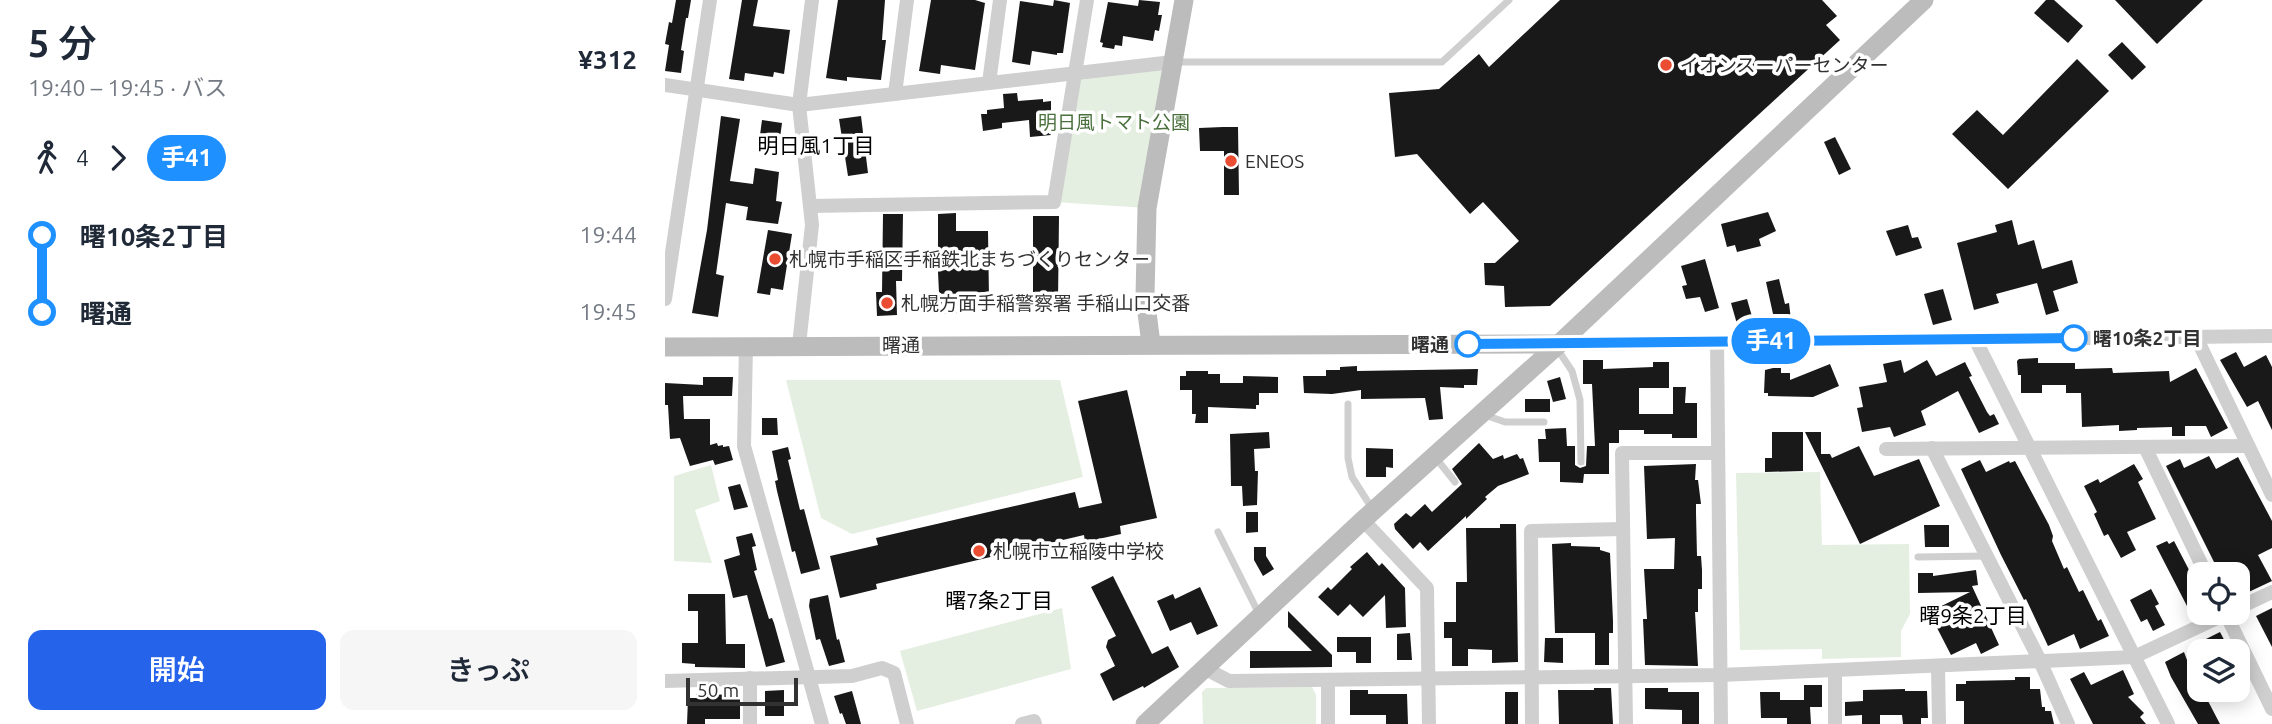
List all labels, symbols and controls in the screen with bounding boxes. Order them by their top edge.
text: 5 分 [28,22,96,64]
text: ¥312 [578,45,637,74]
place label: イオンスーパーセンター [1680,54,1888,76]
marker: イオンスーパーセンター [1658,57,1674,73]
text: 19:40 – 19:45 · バス [28,75,227,100]
park label: 明日風トマト公園 [1038,111,1190,133]
district label: 明日風1丁目 [758,133,874,157]
icon: walk [28,139,66,177]
icon: forward [99,139,137,177]
text: 手41 [161,144,212,171]
text: 4 [76,145,89,170]
place label: ENEOS [1245,150,1304,172]
marker: ENEOS [1223,153,1239,169]
text: 曙10条2丁目 [80,222,228,251]
text: 19:44 [579,222,637,247]
place label: 札幌市手稲区手稲鉄北まちづくりセンター [789,248,1150,270]
marker: 札幌市手稲区手稲鉄北まちづくりセンター [767,251,783,267]
place label: 札幌方面手稲警察署 手稲山口交番 [901,292,1190,314]
marker: 札幌方面手稲警察署 手稲山口交番 [879,295,895,311]
text: 曙通 [80,299,132,328]
text: 19:45 [579,299,637,324]
line badge: 手41 [1731,318,1811,364]
marker: 曙10条2丁目 [2061,325,2087,351]
text: 手41 [1745,327,1797,354]
place label: 曙10条2丁目 [2093,327,2201,349]
marker: 曙通 [1455,331,1481,357]
place label: 曙通 [1411,333,1449,355]
street label: 曙通 [882,334,920,356]
place label: 札幌市立稲陵中学校 [993,540,1164,562]
marker: 札幌市立稲陵中学校 [971,543,987,559]
map controls [2187,562,2250,702]
button: locate [2187,562,2250,625]
district label: 曙7条2丁目 [945,588,1053,612]
district label: 曙9条2丁目 [1919,603,2027,627]
button: 開始 [28,630,326,710]
button: きっぷ [340,630,637,710]
button: layers [2187,639,2250,702]
scale bar [686,675,798,707]
text: 50 m [697,679,739,701]

